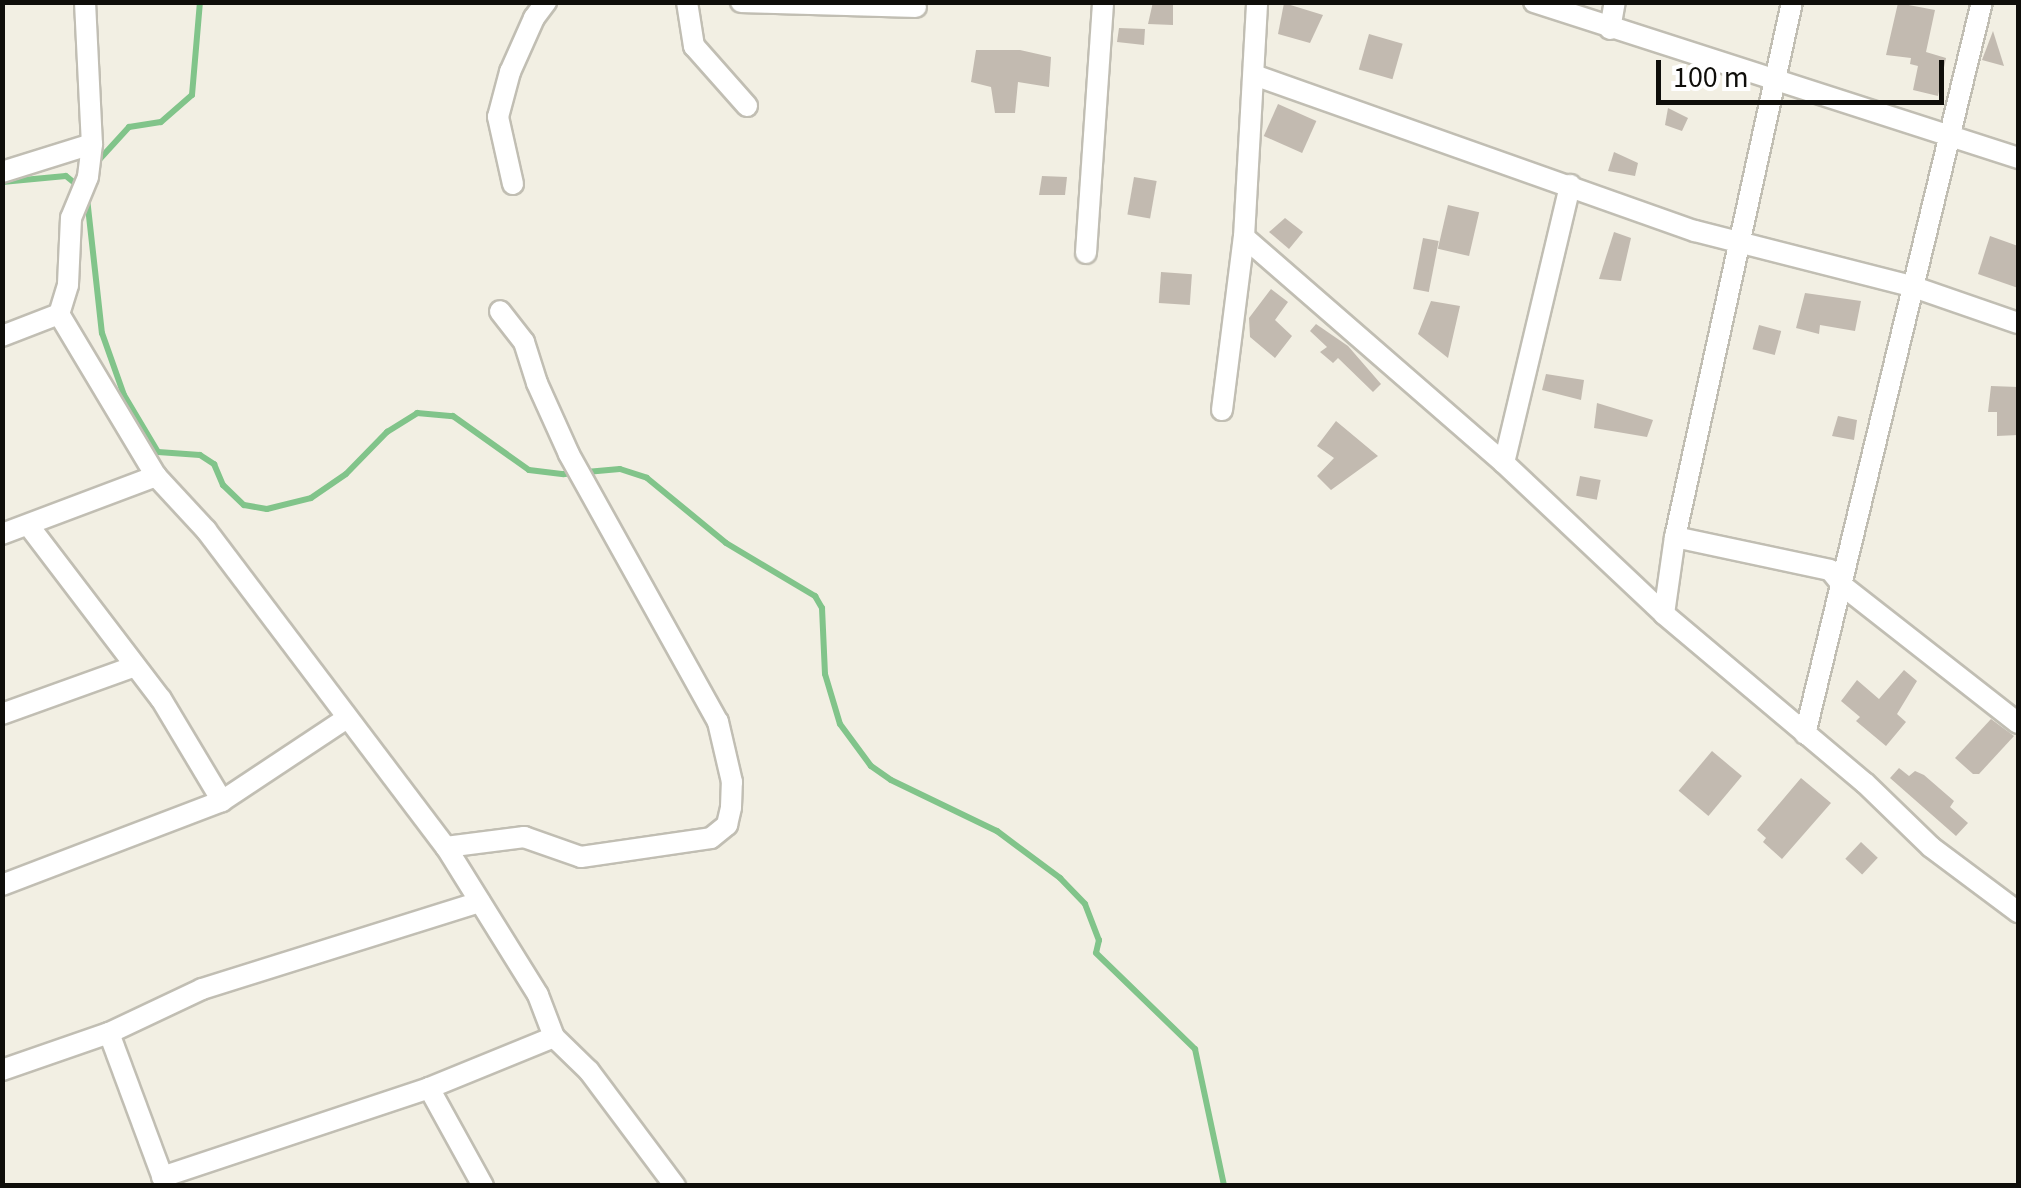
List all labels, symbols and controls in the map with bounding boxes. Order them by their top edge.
scale bar [1661,40,1948,102]
text: 100 m [1673,56,1749,99]

